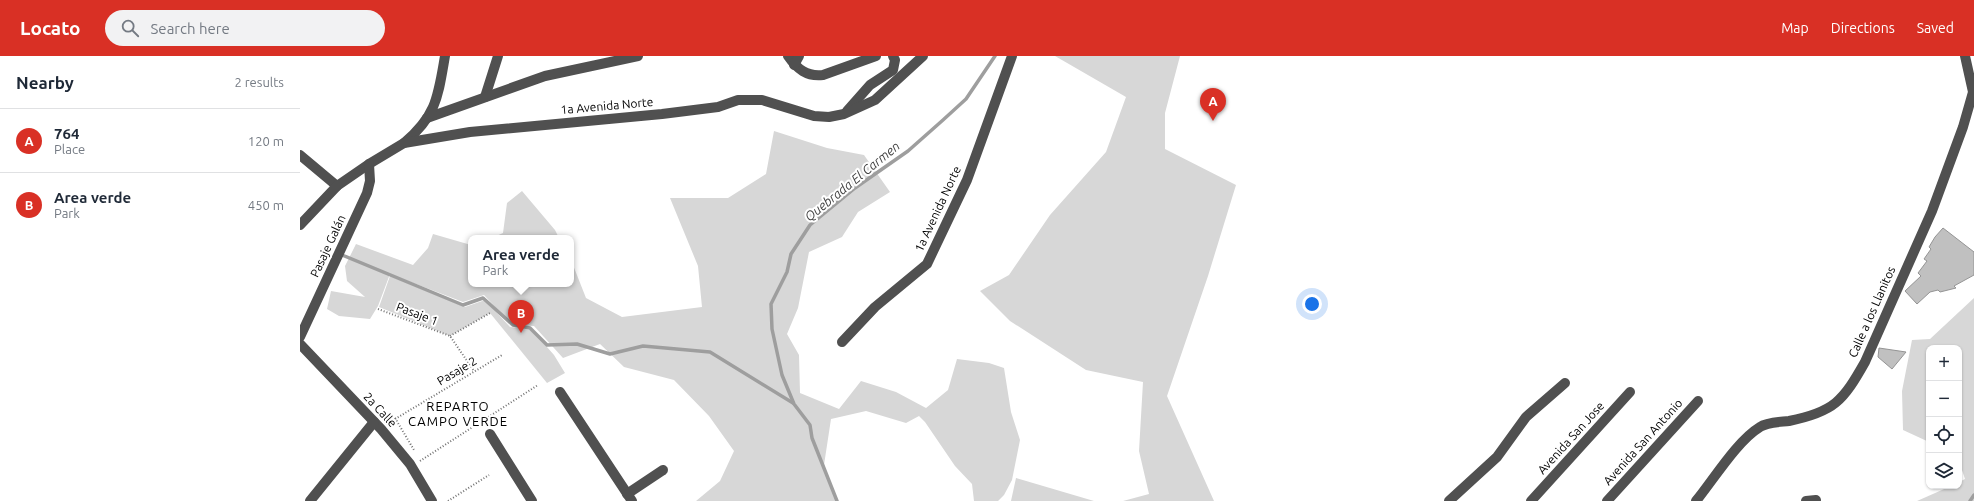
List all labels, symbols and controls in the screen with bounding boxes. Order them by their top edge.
search box [105,10,385,46]
text: Locato [20,17,81,39]
icon: search [119,17,141,39]
text: Search here [151,20,230,37]
text: Map [1781,20,1809,36]
text: Directions [1831,20,1895,36]
text: Saved [1917,20,1954,36]
text: Nearby [16,73,74,92]
text: 2 results [234,75,284,89]
pin: A [1200,88,1226,121]
street label: 1a Avenida Norte [560,95,654,116]
text: 764 [54,125,79,142]
text: A [24,134,34,148]
text: 120 m [248,134,284,148]
water label: Quebrada El Carmen [802,138,903,224]
text: Place [54,142,85,156]
street label: 1a Avenida Norte [912,164,963,254]
text: Area verde [54,189,131,206]
text: B [25,198,33,212]
text: 450 m [248,198,284,212]
text: Park [54,206,80,220]
street label: Pasaje Galán [307,213,348,279]
popup [468,235,574,287]
text: Area verde [482,246,560,263]
text: Park [482,263,508,277]
street label: Calle a los Llanitos [1846,264,1897,359]
your location [1302,294,1322,314]
street label: Pasaje 1 [394,300,440,327]
pin: B [508,300,534,333]
map controls [1926,345,1962,489]
button: + [1926,345,1962,381]
street label: Pasaje 2 [435,354,479,387]
button: − [1926,381,1962,417]
street label: 2a Calle [361,390,399,430]
street label: Avenida San Antonio [1601,396,1685,487]
district label: REPARTO CAMPO VERDE [408,399,508,428]
street label: Avenida San Jose [1535,399,1606,476]
button: locate [1926,417,1962,453]
button: layers [1926,453,1962,489]

